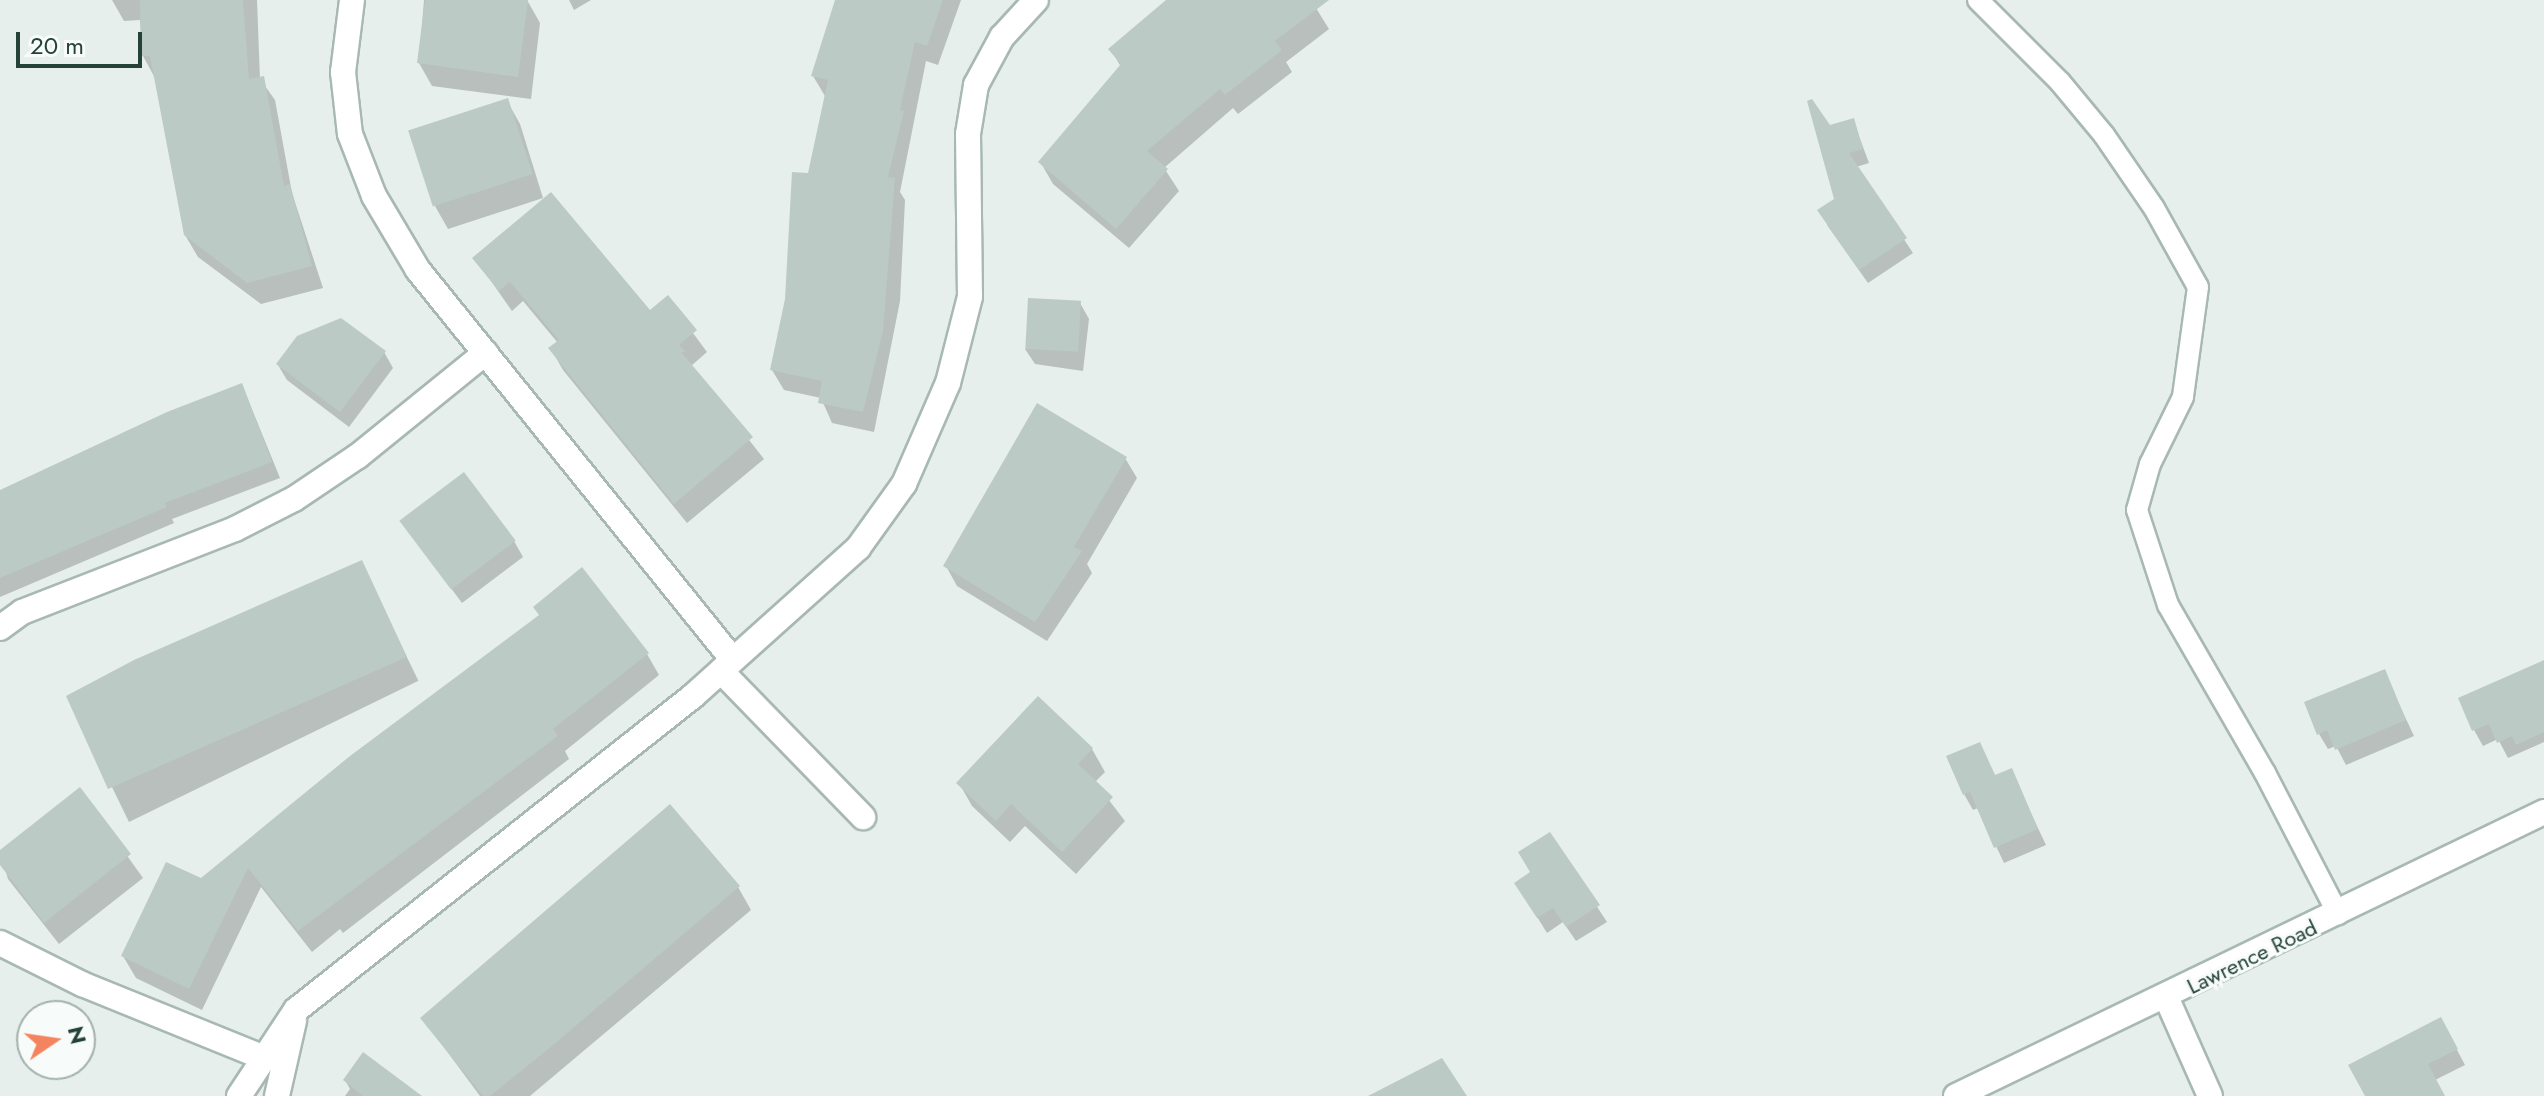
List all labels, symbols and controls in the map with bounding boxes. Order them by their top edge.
scale bar [20,16,146,66]
text: 20 m [30,28,84,63]
street label: Lawrence Road [2183,914,2321,1000]
north arrow [16,1000,96,1080]
text: N [60,1023,95,1047]

